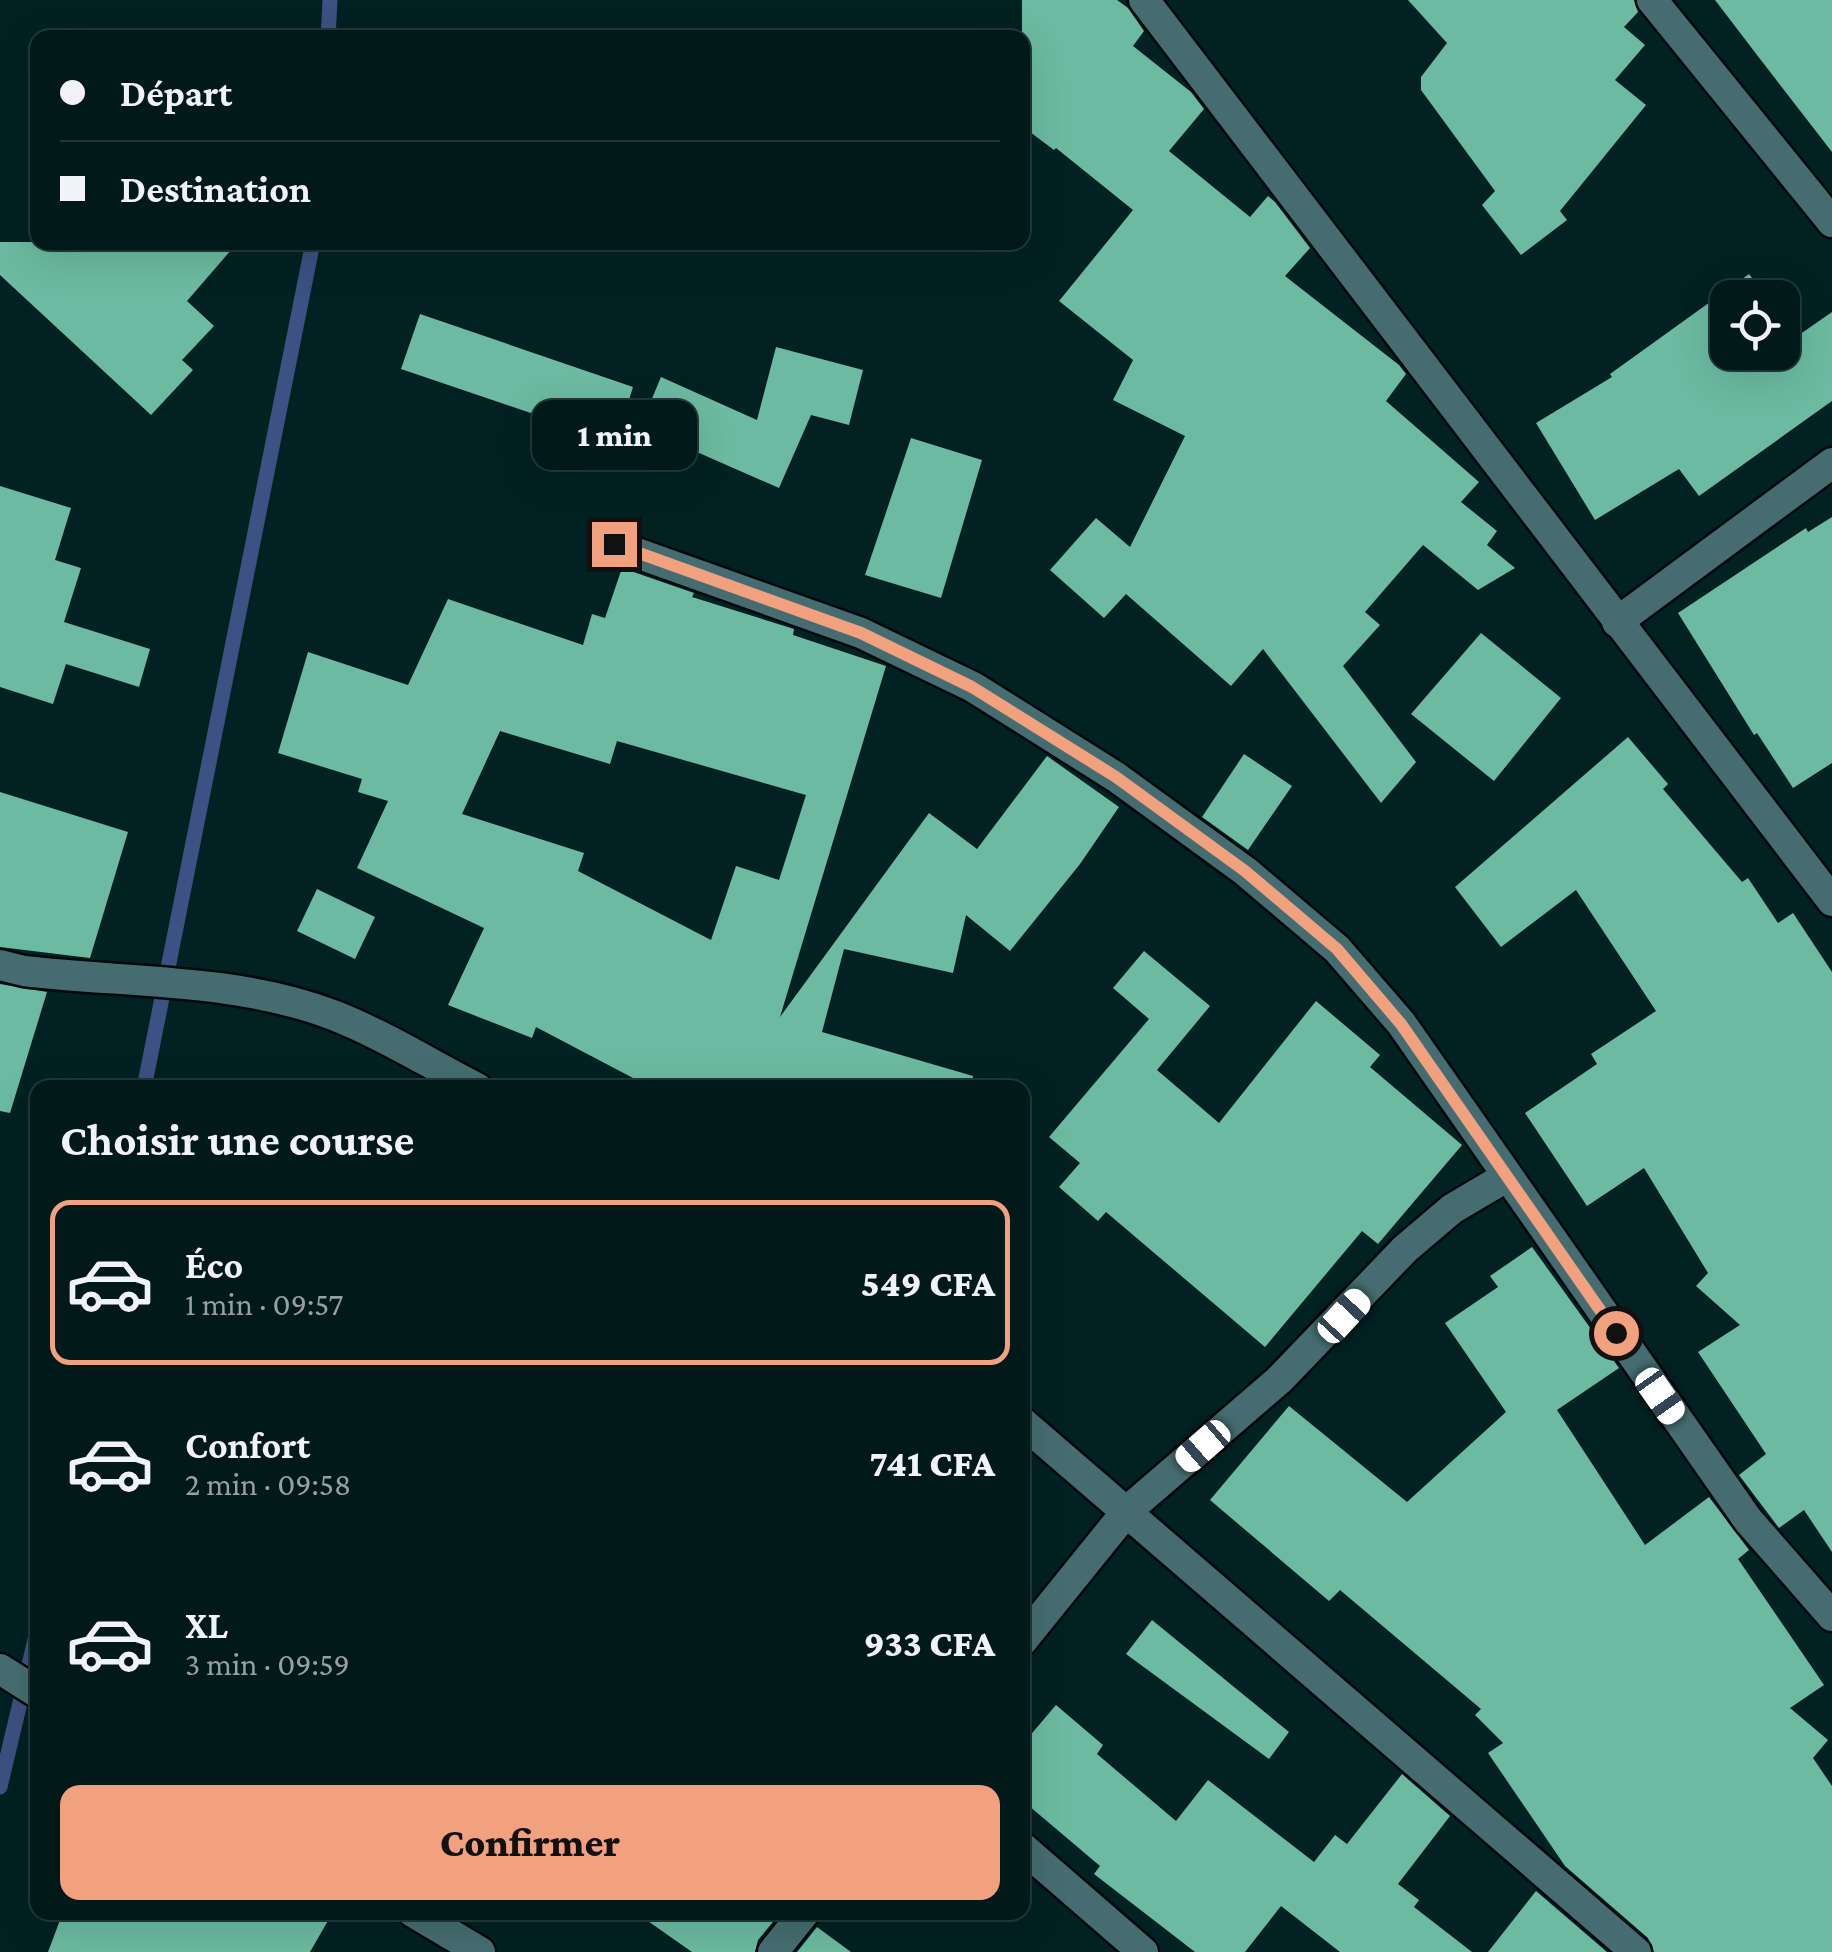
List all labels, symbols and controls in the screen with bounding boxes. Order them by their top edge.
text: Départ [120,72,232,114]
text: Destination [120,168,311,210]
map controls [1710,280,1800,370]
button: locate [1710,280,1800,370]
callout: 1 min [532,399,696,469]
text: 1 min [577,417,652,453]
route end [592,522,637,567]
text: Choisir une course [60,1115,414,1165]
icon: car [65,1238,155,1328]
text: Éco [185,1244,243,1286]
text: 549 CFA [861,1262,995,1304]
car [1313,1284,1375,1348]
text: 1 min · 09:57 [185,1286,343,1322]
route start [1594,1311,1639,1356]
car [1631,1363,1689,1429]
car [1171,1415,1235,1477]
icon: car [65,1418,155,1508]
text: Confort [185,1424,310,1466]
text: 741 CFA [869,1442,995,1484]
text: 2 min · 09:58 [185,1466,351,1502]
icon: car [65,1598,155,1688]
text: XL [185,1604,228,1646]
text: 933 CFA [864,1622,995,1664]
text: 3 min · 09:59 [185,1646,350,1682]
button: Confirmer [60,1785,1000,1900]

